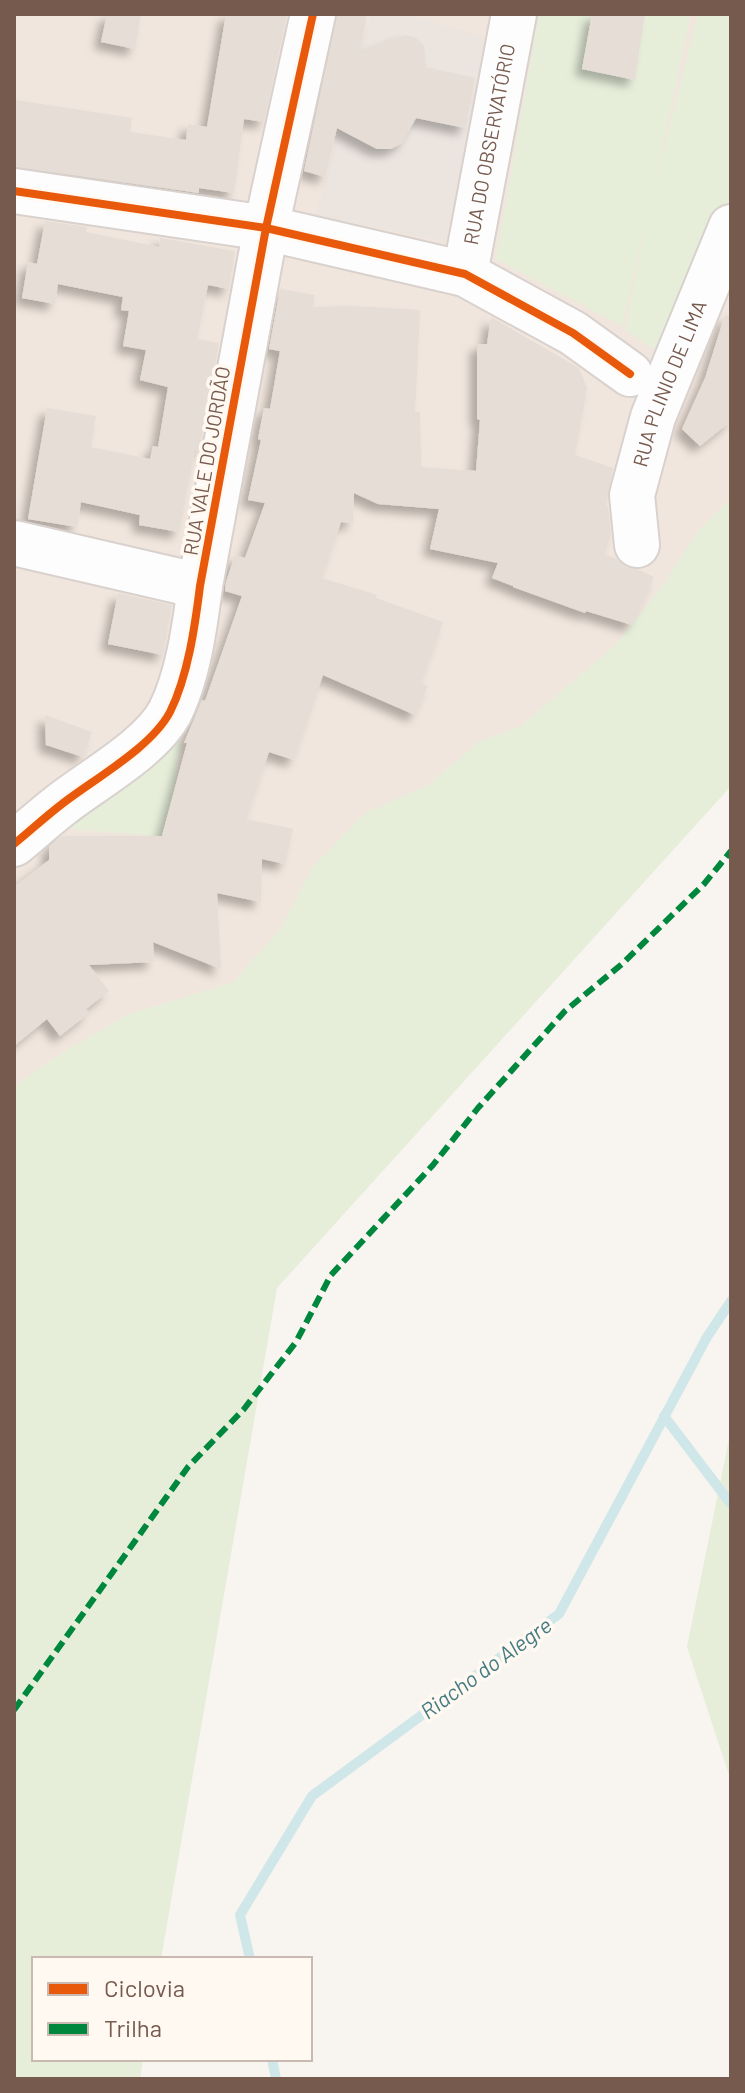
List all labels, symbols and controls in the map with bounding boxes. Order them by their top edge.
street label: RUA DO OBSERVATÓRIO [458,41,519,247]
street label: RUA PLINIO DE LIMA [627,296,711,469]
street label: RUA VALE DO JORDÃO [178,364,234,557]
water label: Riacho do Alegre [415,1611,556,1723]
legend [32,1957,312,2061]
text: Ciclovia [104,1973,185,2002]
text: Trilha [104,2013,162,2042]

